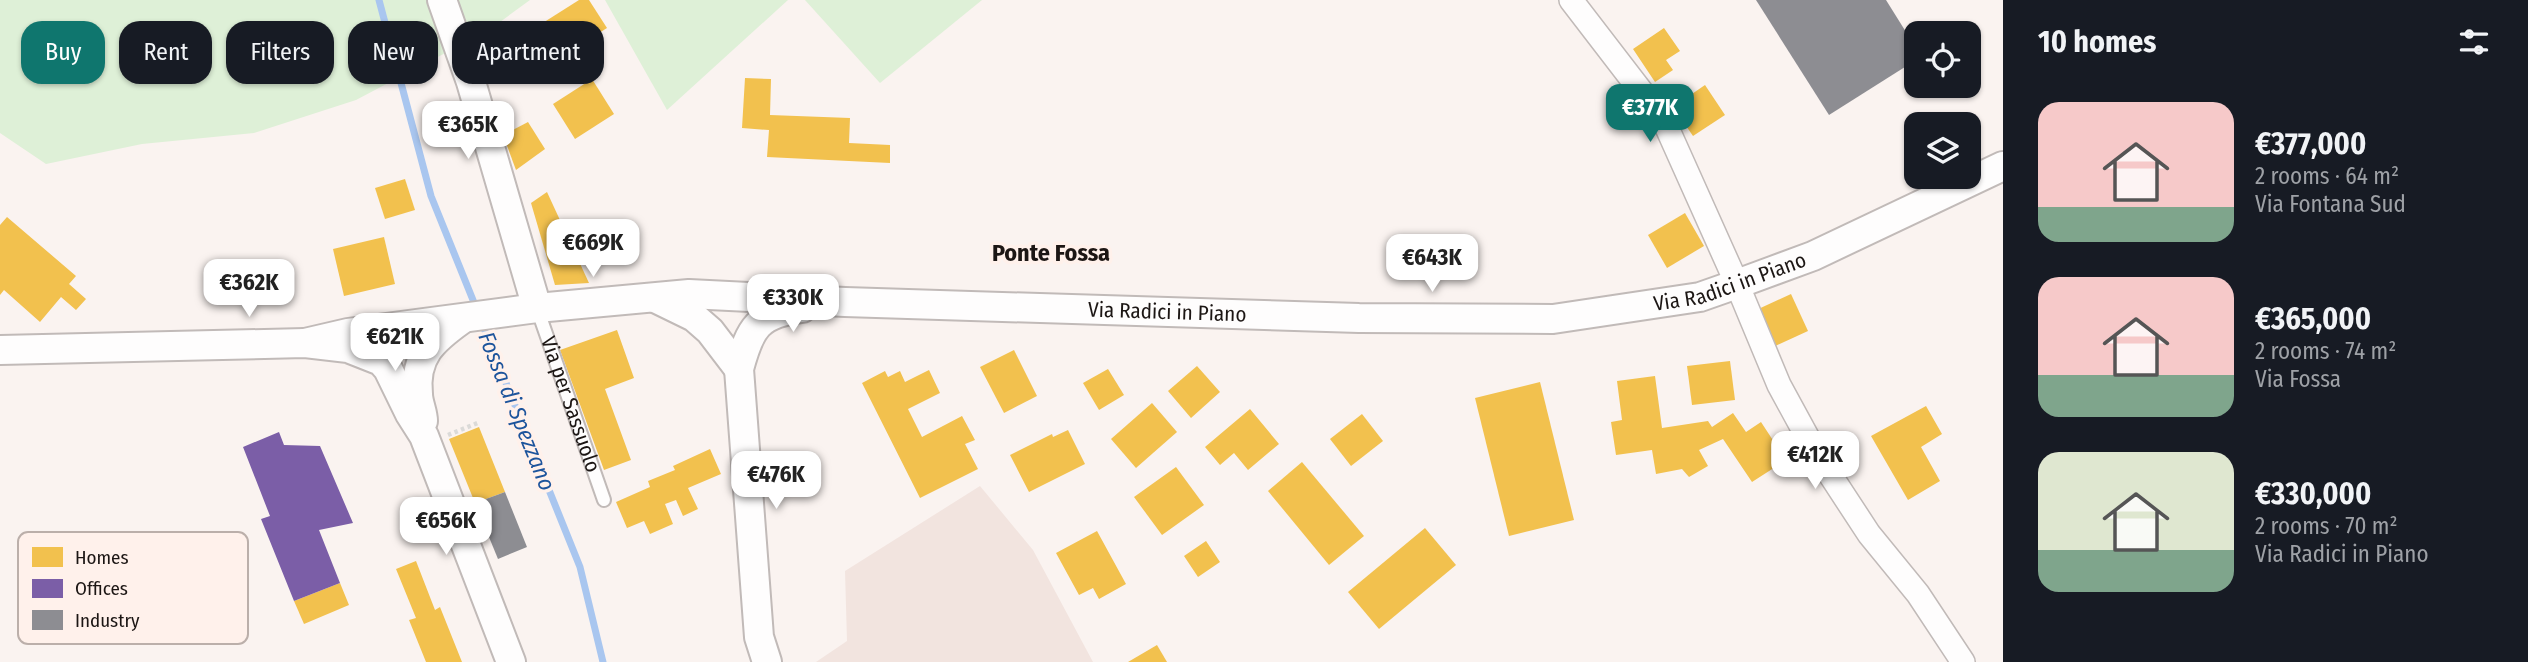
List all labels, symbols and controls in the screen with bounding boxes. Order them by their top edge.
chip: Buy [21,21,105,84]
chip: Rent [119,21,212,84]
chip: Filters [226,21,334,84]
chip: New [348,21,438,84]
chip: Apartment [452,21,604,84]
map controls [1904,21,1981,189]
button: locate [1904,21,1981,98]
icon: filters [2455,23,2493,61]
text: 10 homes [2038,24,2156,60]
pin: €377K [1601,85,1699,144]
text: €377K [1622,93,1678,121]
pin: €365K [419,102,517,161]
text: €365K [438,110,498,138]
button: layers [1904,112,1981,189]
text: €377,000 [2255,126,2366,162]
icon: home [2094,130,2178,214]
text: 2 rooms · 64 m² [2255,162,2399,190]
text: Via Fontana Sud [2255,190,2406,218]
pin: €669K [544,219,642,279]
text: €669K [563,228,623,256]
pin: €643K [1383,234,1481,294]
district label: Ponte Fossa [992,239,1110,267]
text: €643K [1402,243,1462,271]
street label: Via Radici in Piano [1652,247,1810,317]
pin: €362K [200,260,298,319]
text: €362K [219,268,279,296]
pin: €330K [744,274,842,334]
text: €330K [763,283,823,311]
street label: Via Radici in Piano [1088,297,1247,327]
text: €365,000 [2255,301,2371,337]
icon: home [2094,305,2178,389]
pin: €621K [346,314,444,373]
text: €621K [366,322,424,350]
water label: Fossa di Spezzano [472,327,562,495]
street label: Via per Sassuolo [535,333,606,476]
text: 2 rooms · 74 m² [2255,337,2396,365]
text: Via Fossa [2255,365,2341,393]
pin: €412K [1766,432,1864,491]
text: €412K [1787,440,1843,468]
pin: €476K [727,452,825,511]
text: €476K [747,460,805,488]
text: €330,000 [2255,476,2371,512]
icon: home [2094,480,2178,564]
pin: €656K [397,498,495,557]
text: €656K [416,506,476,534]
text: 2 rooms · 70 m² [2255,512,2398,540]
legend [18,532,248,644]
text: Via Radici in Piano [2255,540,2429,568]
text: Homes [75,546,129,569]
text: Offices [75,577,128,600]
text: Industry [75,609,140,632]

